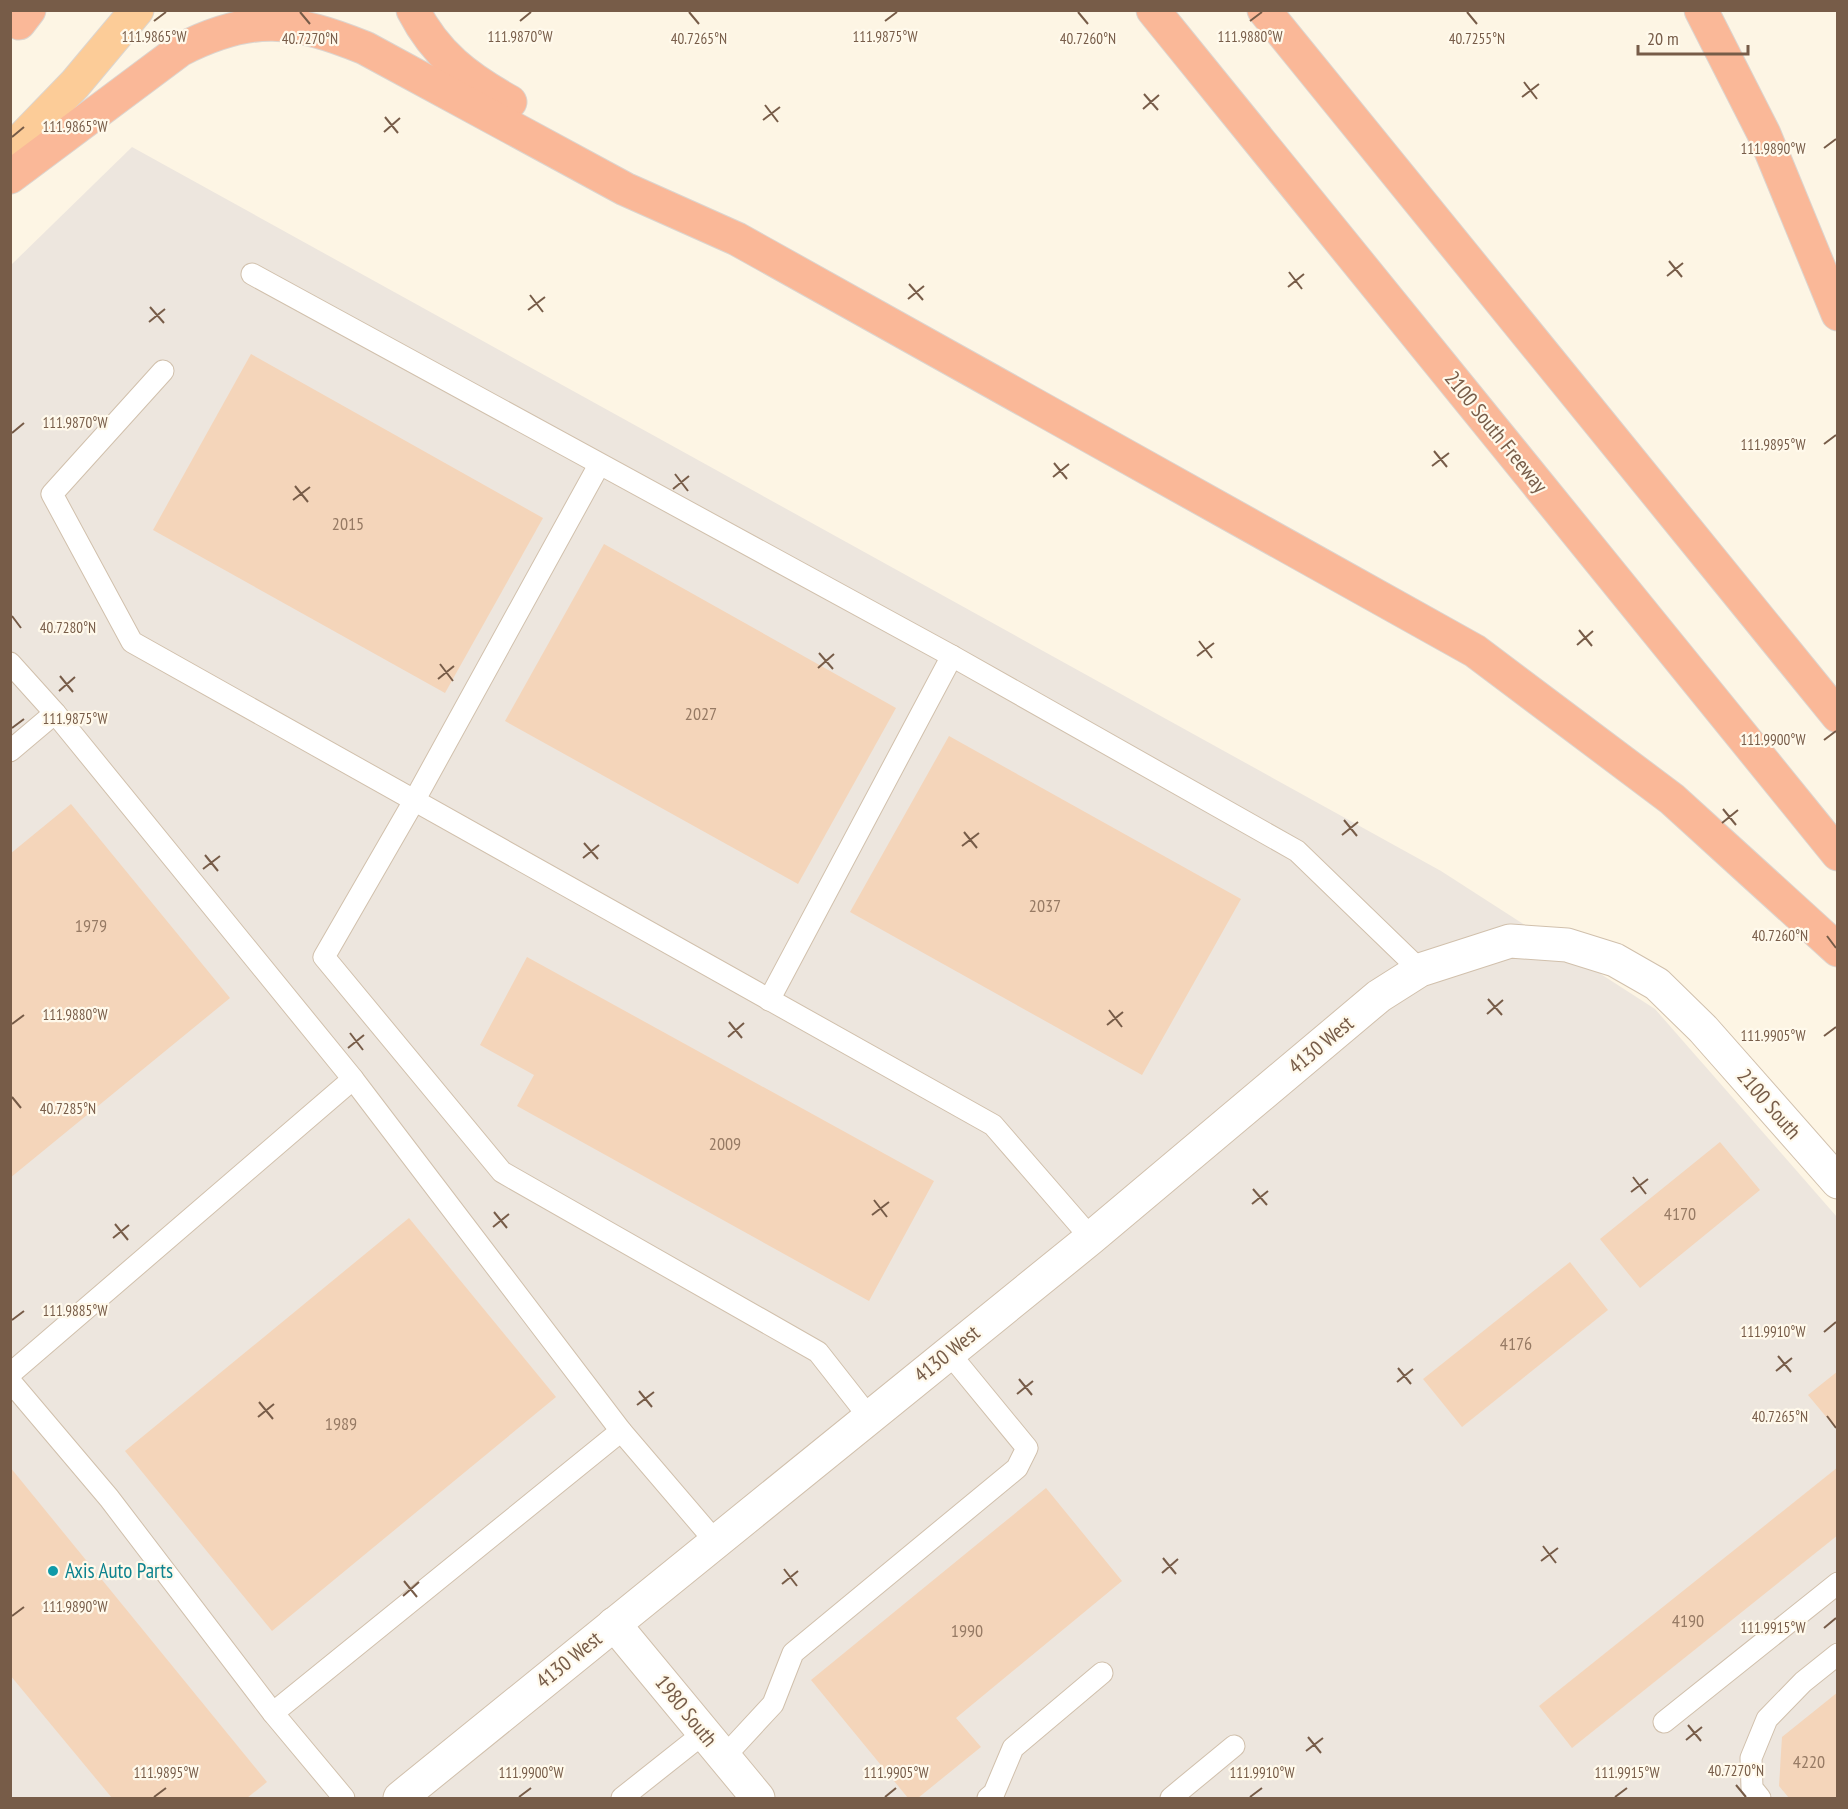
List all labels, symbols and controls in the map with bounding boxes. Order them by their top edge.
scale bar [1638,18,1748,56]
text: 111.9865°W [121,27,187,46]
text: 111.9870°W [487,27,553,46]
text: 111.9875°W [852,27,918,46]
text: 111.9880°W [1217,27,1283,46]
text: 20 m [1647,27,1679,50]
text: 40.7270°N [282,29,338,48]
text: 40.7265°N [671,29,727,48]
text: 40.7260°N [1060,29,1116,48]
text: 40.7255°N [1449,29,1505,48]
text: 111.9865°W [42,117,108,136]
text: 111.9890°W [1740,139,1806,158]
street label: 2100 South Freeway [1439,365,1554,498]
text: 111.9870°W [42,413,108,432]
text: 111.9895°W [1740,435,1806,454]
house number: 2015 [332,512,364,535]
text: 40.7280°N [40,618,96,637]
house number: 2027 [685,702,717,725]
text: 111.9875°W [42,709,108,728]
text: 111.9900°W [1740,730,1806,749]
house number: 2037 [1029,894,1061,917]
house number: 1979 [75,914,107,937]
text: 40.7260°N [1752,926,1808,945]
text: 111.9880°W [42,1005,108,1024]
street label: 4130 West [1283,1009,1359,1080]
text: 111.9905°W [1740,1026,1806,1045]
street label: 2100 South [1731,1063,1807,1144]
text: 40.7285°N [40,1099,96,1118]
house number: 2009 [709,1132,741,1155]
house number: 4170 [1664,1202,1696,1225]
text: 111.9885°W [42,1301,108,1320]
street label: 4130 West [908,1319,985,1388]
text: 111.9910°W [1740,1322,1806,1341]
house number: 4176 [1500,1332,1532,1355]
text: 40.7265°N [1752,1407,1808,1426]
house number: 1989 [325,1412,357,1435]
place label: Axis Auto Parts [65,1557,173,1584]
marker: Axis Auto Parts [46,1564,60,1578]
text: 111.9890°W [42,1597,108,1616]
house number: 4190 [1672,1609,1704,1632]
text: 111.9915°W [1740,1618,1806,1637]
house number: 1990 [951,1619,983,1642]
street label: 4130 West [530,1625,607,1694]
street label: 1980 South [649,1669,723,1752]
house number: 4220 [1793,1750,1825,1773]
text: 40.7270°N [1708,1761,1764,1780]
text: 111.9895°W [133,1763,199,1782]
text: 111.9900°W [498,1763,564,1782]
text: 111.9905°W [863,1763,929,1782]
text: 111.9910°W [1229,1763,1295,1782]
text: 111.9915°W [1594,1763,1660,1782]

